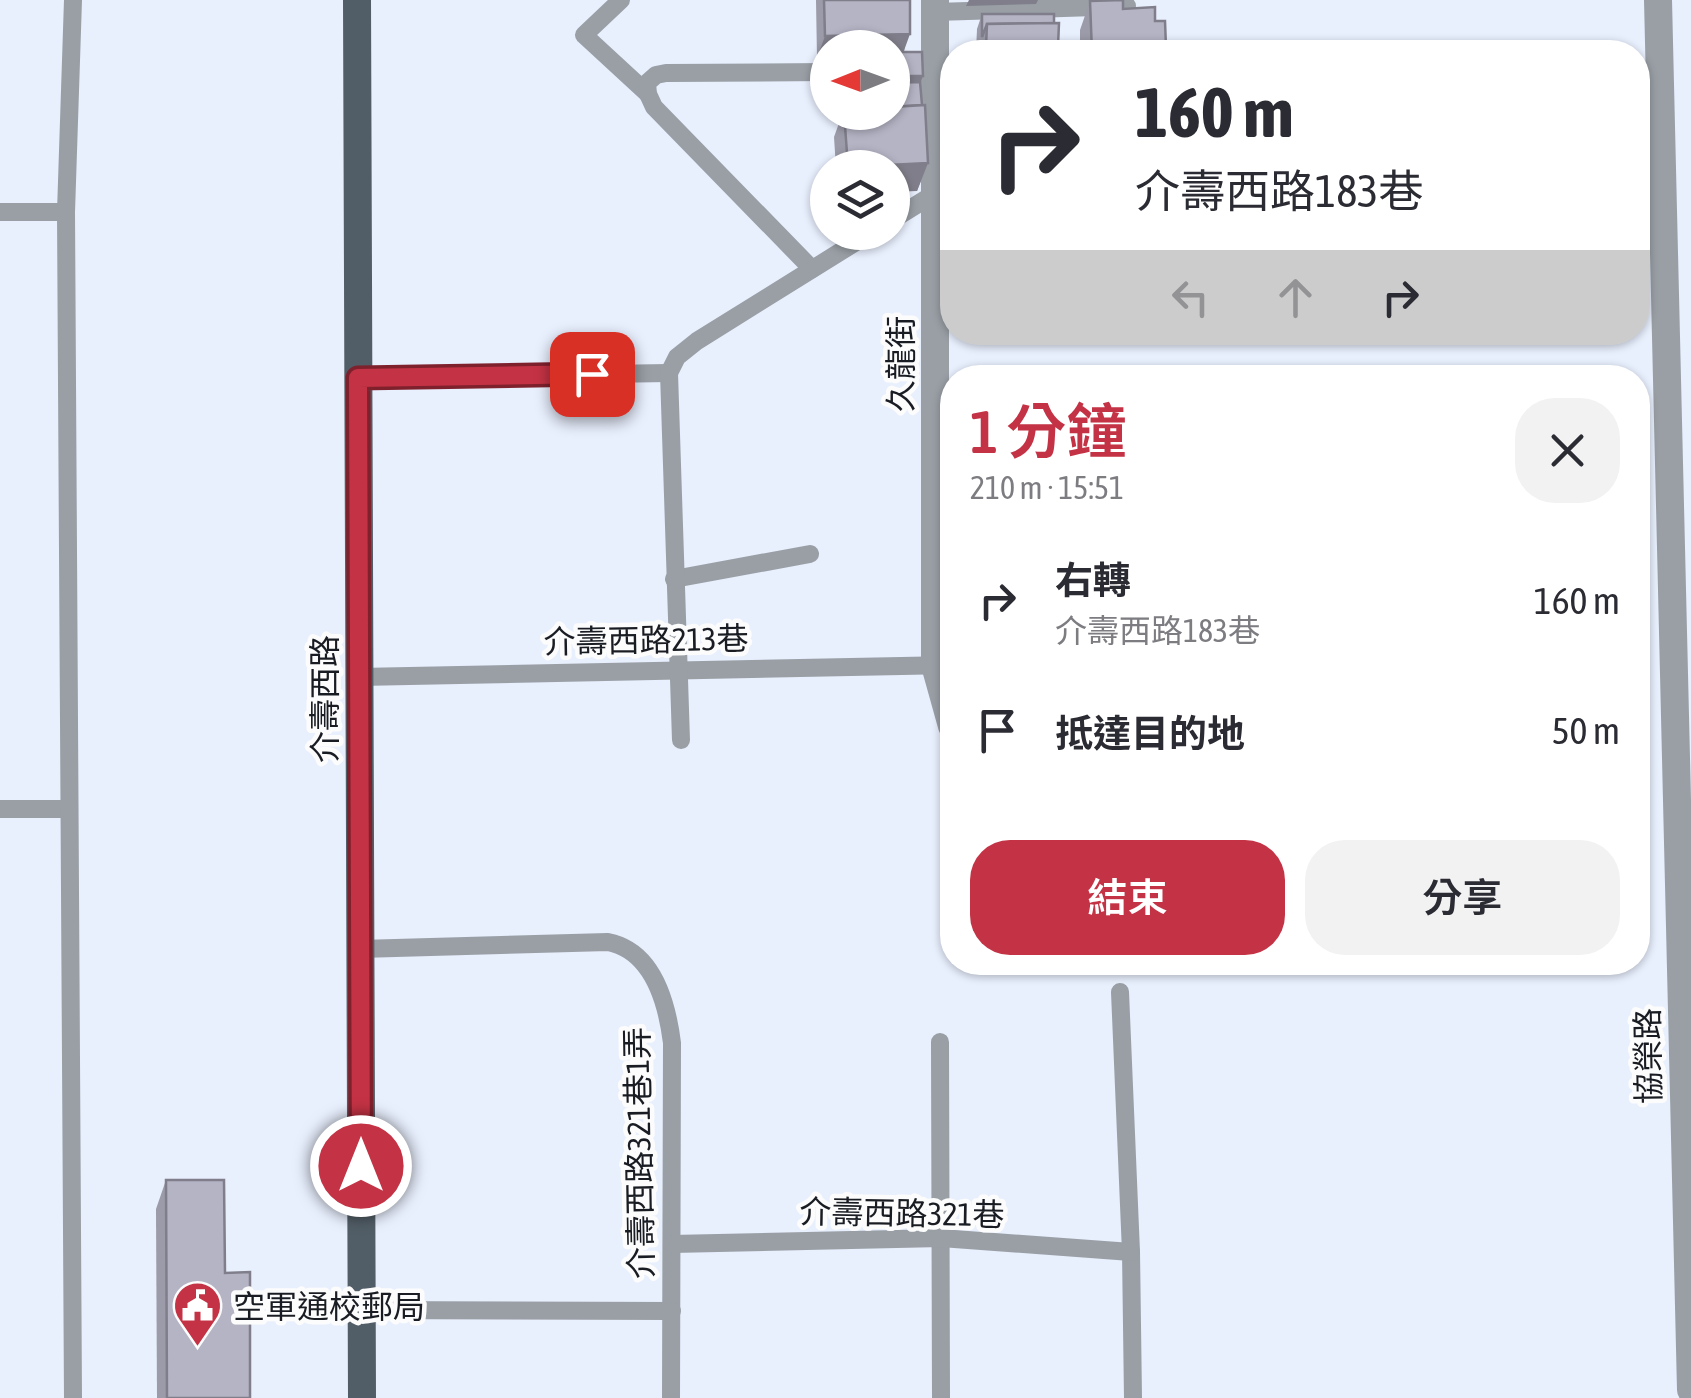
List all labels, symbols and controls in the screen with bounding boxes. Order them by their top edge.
north arrow [810,30,910,130]
map controls [810,30,910,250]
text: 160 m [1135,72,1294,152]
icon: right [970,80,1100,210]
button: layers [810,150,910,250]
text: 介壽西路183巷 [1135,165,1423,217]
icon: left [1163,270,1218,325]
icon: ahead [1268,270,1323,325]
icon: right [1373,270,1428,325]
street label: 久龍街 [882,316,919,412]
pin [550,332,635,417]
icon: arrive [565,347,620,402]
text: 1 分鐘 [970,397,1126,466]
button: close [1515,398,1620,503]
text: 210 m · 15:51 [970,469,1124,506]
text: 右轉 [1055,559,1131,602]
icon: right [970,573,1025,628]
text: 160 m [1534,579,1620,622]
text: 介壽西路183巷 [1055,612,1260,649]
street label: 介壽西路213巷 [543,620,749,660]
street label: 介壽西路 [306,635,343,763]
icon: arrive [970,703,1025,758]
text: 50 m [1552,709,1620,752]
text: 抵達目的地 [1055,712,1245,755]
button: 結束 [970,840,1285,955]
button: 分享 [1305,840,1620,955]
street label: 協榮路 [1629,1008,1667,1104]
street label: 介壽西路321巷1弄 [618,1027,660,1279]
position arrow [309,1114,413,1218]
street label: 介壽西路321巷 [799,1193,1005,1233]
public building icon: 空軍通校郵局 [172,1280,224,1348]
place label: 空軍通校郵局 [233,1288,425,1325]

